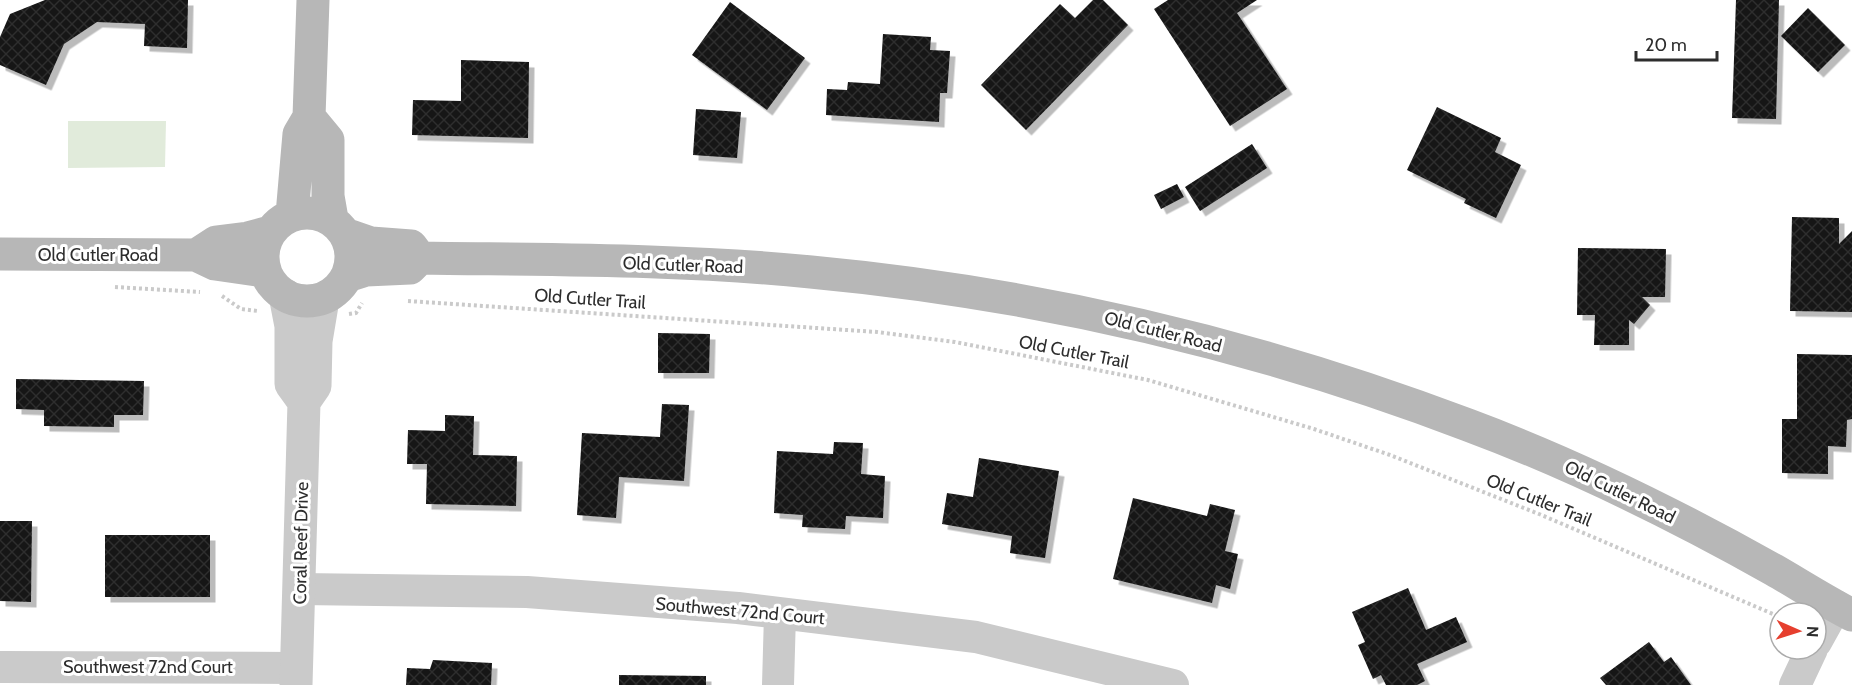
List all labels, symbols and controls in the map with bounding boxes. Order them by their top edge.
scale bar [1636,24,1717,62]
text: 20 m [1645,34,1687,56]
street label: Old Cutler Road [38,244,158,266]
street label: Old Cutler Road [622,252,744,278]
street label: Old Cutler Trail [534,284,647,314]
street label: Old Cutler Road [1102,307,1224,357]
street label: Old Cutler Trail [1017,331,1132,374]
street label: Old Cutler Road [1561,456,1679,528]
street label: Old Cutler Trail [1483,469,1596,531]
street label: Coral Reef Drive [289,482,313,604]
street label: Southwest 72nd Court [654,593,826,629]
north arrow [1768,601,1828,661]
text: N [1803,626,1822,638]
street label: Southwest 72nd Court [63,656,233,678]

